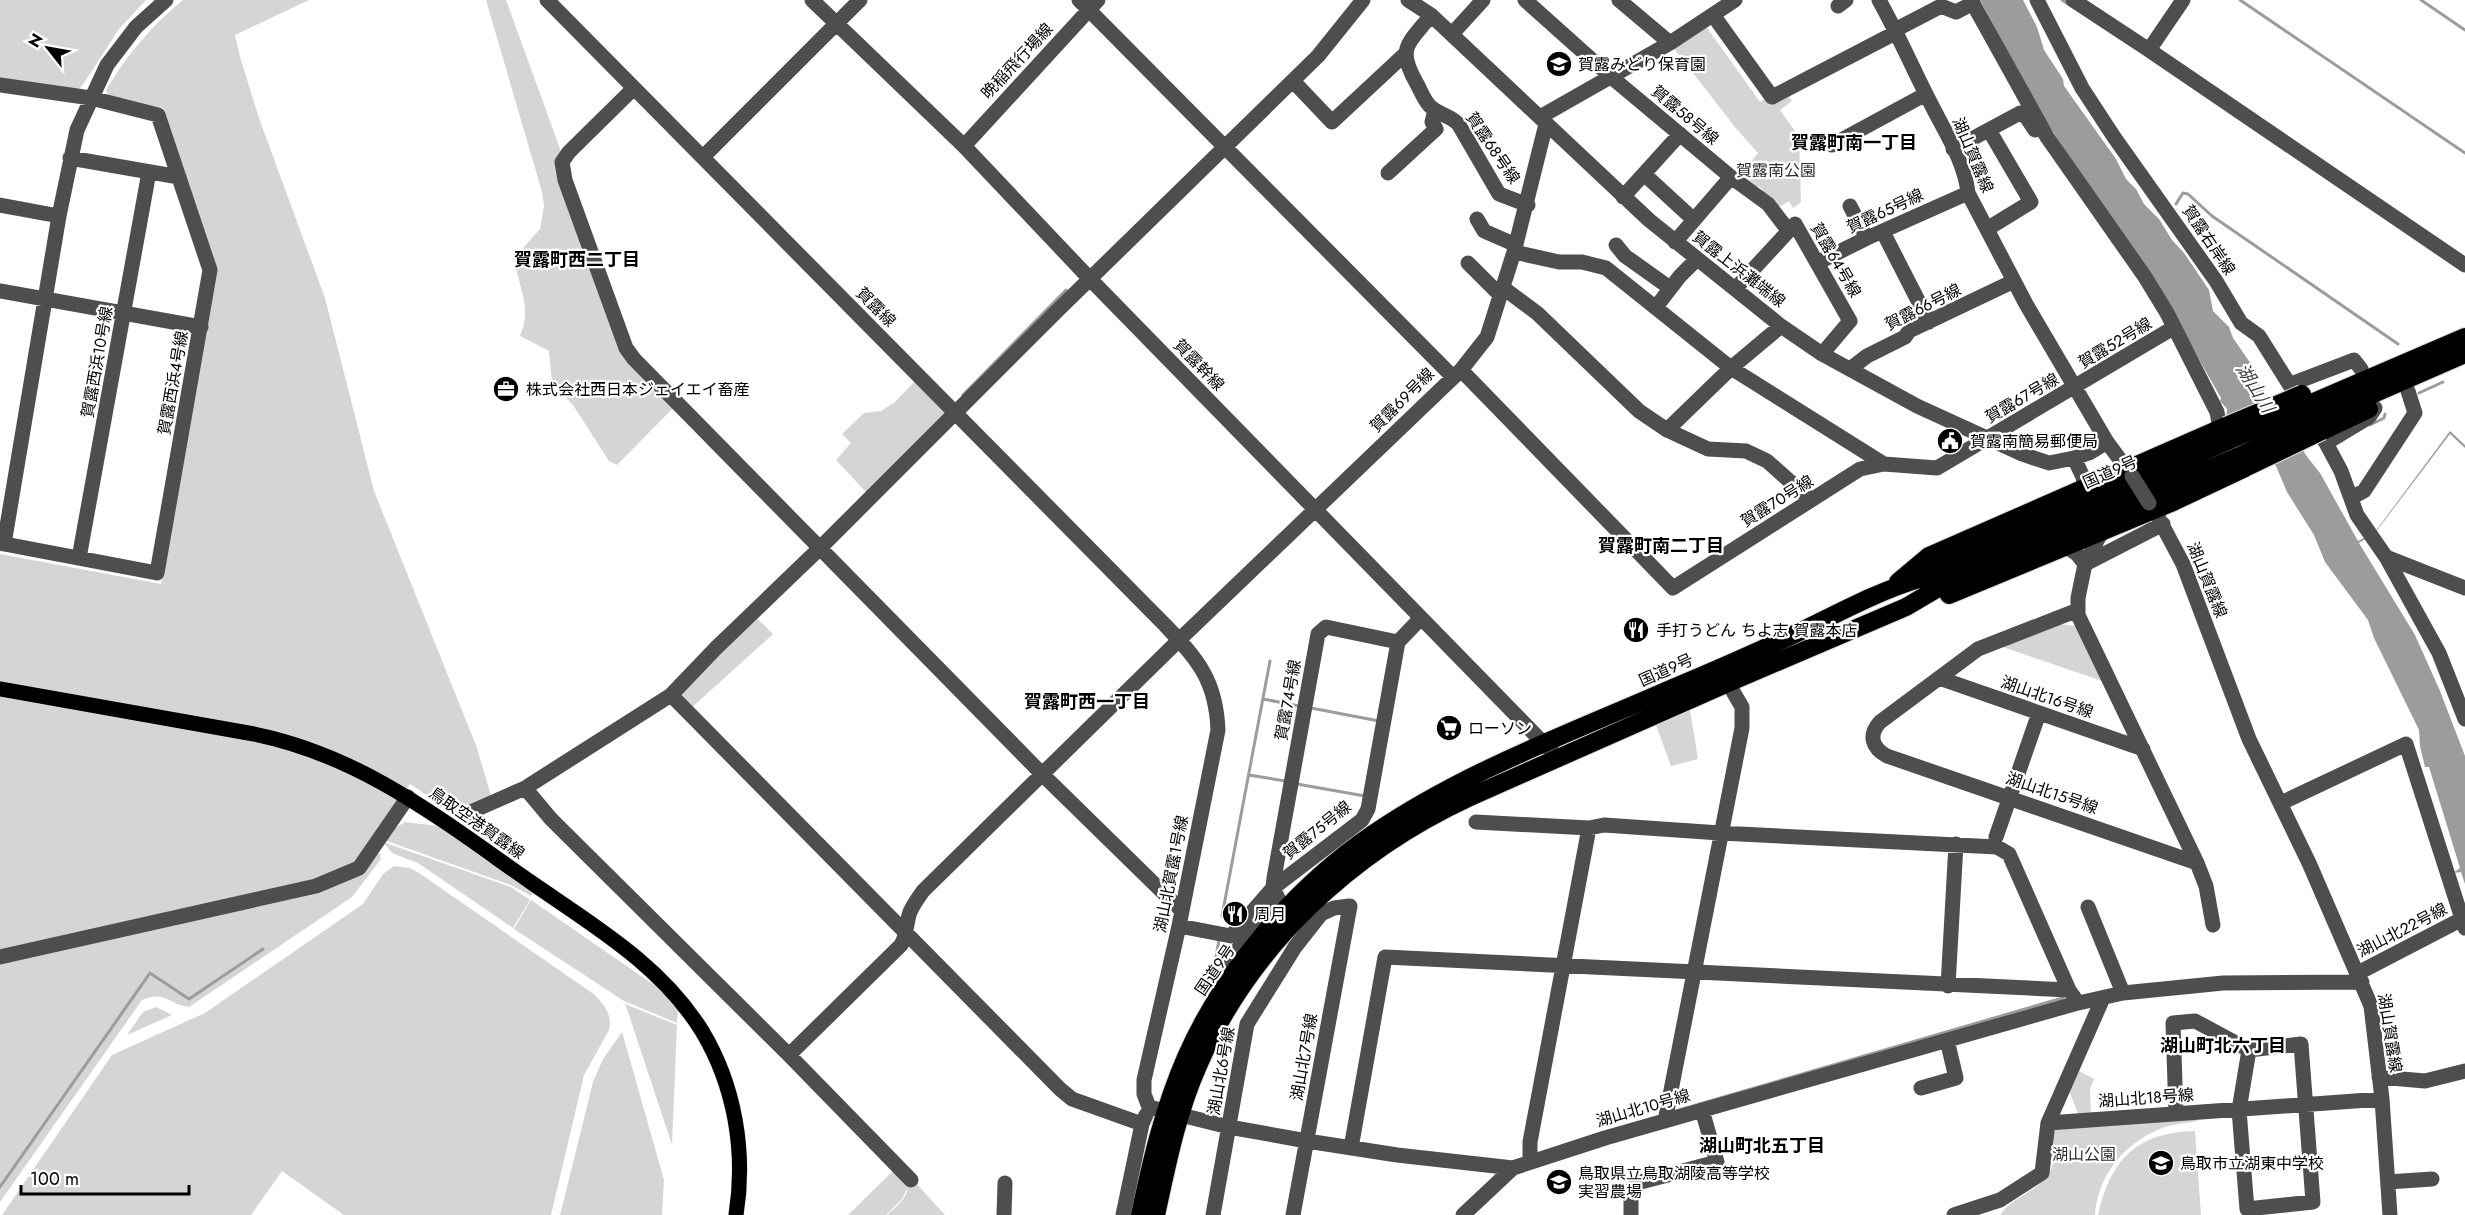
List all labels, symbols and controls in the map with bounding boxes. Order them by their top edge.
north arrow [18,18,78,78]
street label: 晩稲飛行場線 [976,18,1058,104]
text: N [22,29,49,52]
school or university icon: 賀露みどり保育園 [1544,49,1574,79]
place label: 賀露みどり保育園 [1578,53,1706,76]
street label: 賀露58号線 [1646,80,1724,150]
street label: 賀露68号線 [1461,108,1525,188]
street label: 湖山賀露線 [1947,114,1999,196]
district label: 賀露町南一丁目 [1791,130,1917,156]
park label: 賀露南公園 [1736,159,1816,182]
street label: 賀露65号線 [1843,183,1927,239]
street label: 賀露右岸線 [2177,200,2241,280]
street label: 賀露64号線 [1805,219,1867,301]
street label: 賀露上浜灘端線 [1688,225,1790,313]
district label: 賀露町西二丁目 [514,247,640,273]
street label: 賀露66号線 [1881,278,1965,336]
street label: 賀露線 [851,282,901,332]
street label: 賀露西浜10号線 [76,304,118,420]
street label: 賀露52号線 [2074,312,2156,374]
street label: 賀露西浜4号線 [153,329,193,437]
street label: 賀露幹線 [1168,334,1230,396]
water label: 湖山川 [2230,358,2281,419]
street label: 賀露69号線 [1365,363,1439,437]
street label: 賀露67号線 [1981,368,2063,428]
office icon: 株式会社西日本ジェイエイ畜産 [491,374,521,404]
place label: 株式会社西日本ジェイエイ畜産 [526,378,750,401]
public building icon: 賀露南簡易郵便局 [1935,426,1965,456]
place label: 賀露南簡易郵便局 [1970,430,2098,453]
street label: 国道9号 [2079,450,2141,494]
street label: 賀露70号線 [1736,470,1818,532]
district label: 賀露町南二丁目 [1598,533,1724,559]
street label: 湖山賀露線 [2181,539,2233,621]
restaurant icon: 手打うどん ちよ志 賀露本店 [1621,615,1651,645]
place label: 手打うどん ちよ志 賀露本店 [1656,619,1858,642]
street label: 国道9号 [1635,648,1697,692]
street label: 賀露74号線 [1270,658,1306,742]
street label: 湖山北16号線 [1998,670,2096,724]
district label: 賀露町西一丁目 [1024,689,1150,715]
supermarket icon: ローソン [1434,713,1464,743]
place label: ローソン [1468,717,1532,740]
street label: 湖山北15号線 [2003,766,2101,820]
street label: 鳥取空港賀露線 [425,781,529,865]
street label: 賀露75号線 [1278,795,1356,865]
street label: 湖山北賀露1号線 [1148,813,1194,935]
street label: 湖山北22号線 [2353,897,2451,963]
restaurant icon: 周月 [1220,899,1250,929]
place label: 周月 [1254,903,1286,926]
street label: 国道9号 [1189,940,1241,1000]
street label: 湖山賀露線 [2372,992,2408,1074]
street label: 湖山北7号線 [1285,1011,1323,1103]
street label: 湖山北6号線 [1202,1025,1240,1117]
district label: 湖山町北六丁目 [2160,1033,2286,1059]
street label: 湖山北18号線 [2097,1083,2195,1113]
street label: 湖山北10号線 [1593,1084,1693,1132]
district label: 湖山町北五丁目 [1699,1133,1825,1159]
park label: 湖山公園 [2052,1143,2116,1166]
school or university icon: 鳥取市立湖東中学校 [2146,1148,2176,1178]
place label: 鳥取市立湖東中学校 [2180,1152,2324,1175]
scale bar [21,1158,189,1196]
place label: 鳥取県立鳥取湖陵高等学校 実習農場 [1578,1162,1770,1203]
text: 100 m [30,1166,79,1192]
school or university icon: 鳥取県立鳥取湖陵高等学校 実習農場 [1544,1167,1574,1197]

